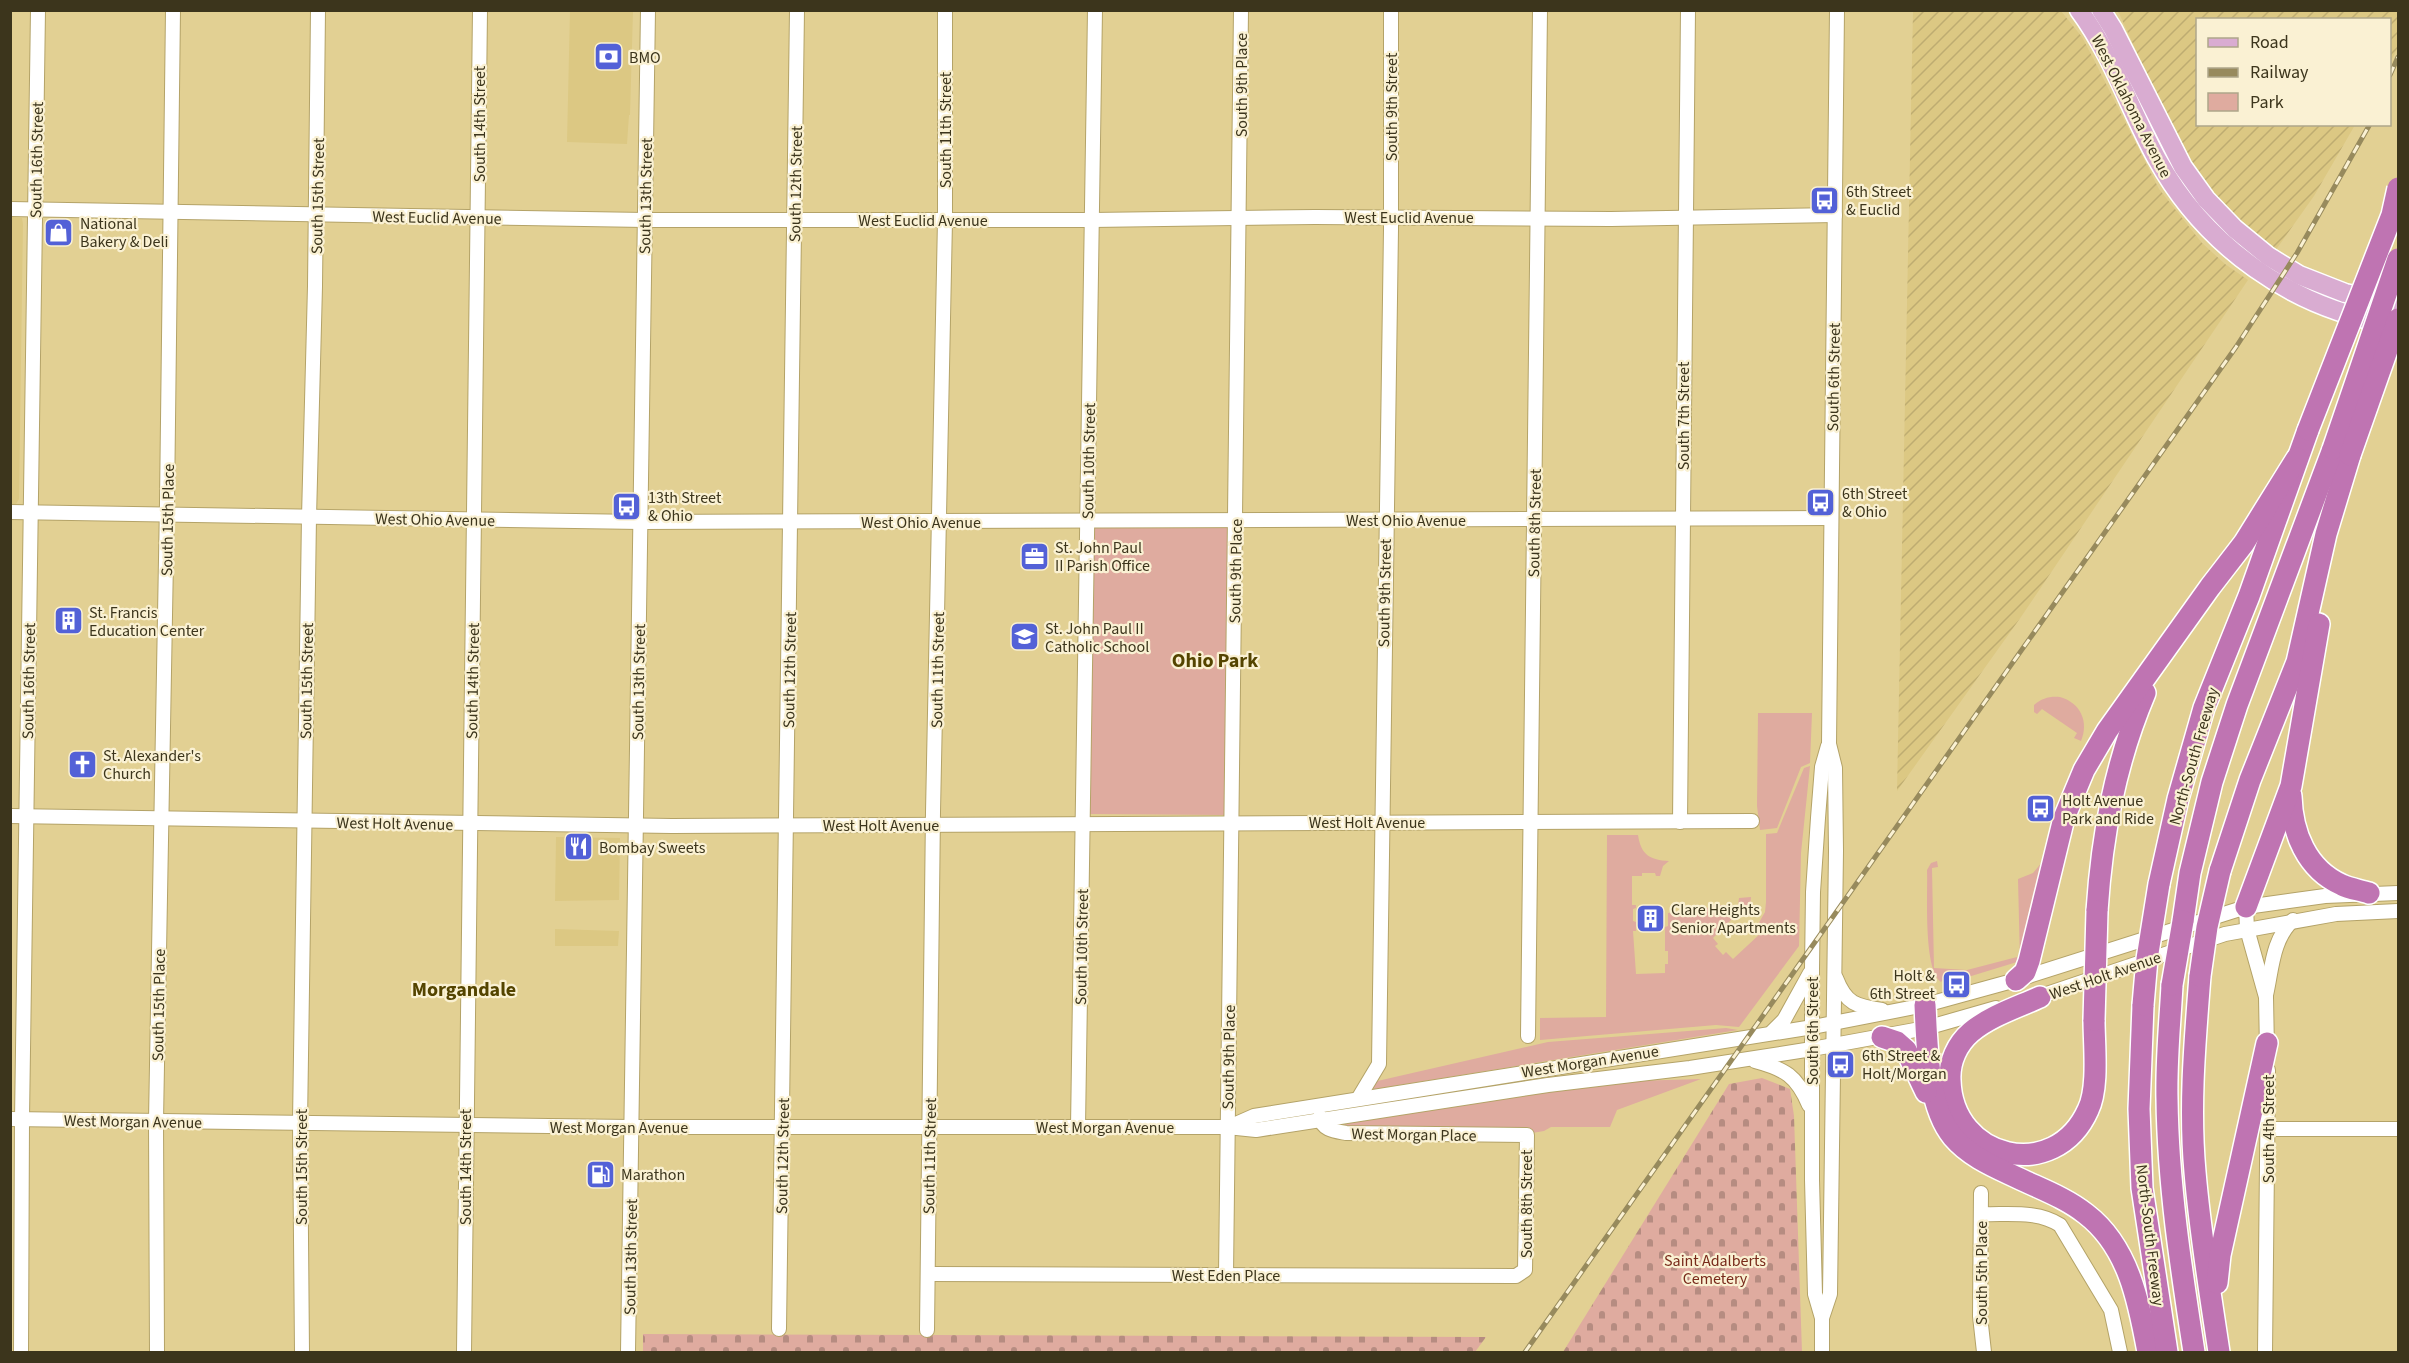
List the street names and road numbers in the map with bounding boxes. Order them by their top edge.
street label: West Oklahoma Avenue [2086,31,2177,182]
street label: South 9th Place [1231,33,1253,137]
street label: South 9th Street [1381,52,1403,161]
street label: South 14th Street [469,65,491,182]
street label: South 11th Street [935,71,957,188]
street label: South 16th Street [25,101,49,218]
street label: South 12th Street [784,125,808,242]
street label: South 15th Street [306,137,330,254]
street label: South 13th Street [634,137,658,254]
street label: West Euclid Avenue [372,206,502,230]
street label: West Euclid Avenue [1344,207,1474,229]
street label: West Euclid Avenue [858,210,988,232]
street label: South 6th Street [1822,322,1846,431]
street label: South 7th Street [1673,361,1695,470]
street label: South 10th Street [1077,402,1101,519]
street label: South 15th Place [156,464,180,576]
street label: South 8th Street [1523,468,1547,577]
street label: West Ohio Avenue [375,508,495,532]
street label: West Ohio Avenue [1346,510,1466,532]
street label: West Ohio Avenue [861,512,981,534]
street label: South 9th Place [1224,518,1248,623]
street label: South 9th Street [1373,538,1397,647]
street label: South 12th Street [778,611,802,728]
street label: South 11th Street [926,611,950,728]
street label: South 16th Street [17,622,41,739]
street label: South 15th Street [295,622,319,739]
street label: South 14th Street [461,622,485,739]
street label: South 13th Street [627,623,651,740]
street label: North-South Freeway [2164,684,2224,828]
street label: West Holt Avenue [336,812,454,836]
street label: West Holt Avenue [1309,812,1425,834]
street label: West Holt Avenue [823,815,939,837]
street label: South 10th Street [1070,888,1094,1005]
street label: West Holt Avenue [2047,947,2164,1005]
street label: South 15th Place [147,949,171,1061]
street label: South 6th Street [1802,976,1824,1085]
street label: South 9th Place [1217,1004,1241,1109]
street label: West Morgan Avenue [1520,1040,1660,1084]
street label: South 4th Street [2258,1074,2280,1183]
street label: South 12th Street [771,1097,795,1214]
street label: South 11th Street [918,1097,942,1214]
street label: South 15th Street [291,1108,313,1225]
street label: South 14th Street [455,1108,477,1225]
street label: West Morgan Avenue [64,1110,202,1134]
street label: West Morgan Avenue [550,1117,688,1139]
street label: West Morgan Avenue [1036,1117,1174,1139]
street label: West Morgan Place [1351,1123,1477,1147]
street label: South 8th Street [1516,1149,1538,1258]
street label: North-South Freeway [2130,1163,2170,1308]
street label: South 13th Street [619,1198,643,1315]
street label: South 5th Place [1971,1221,1993,1325]
street label: West Eden Place [1172,1265,1280,1287]

